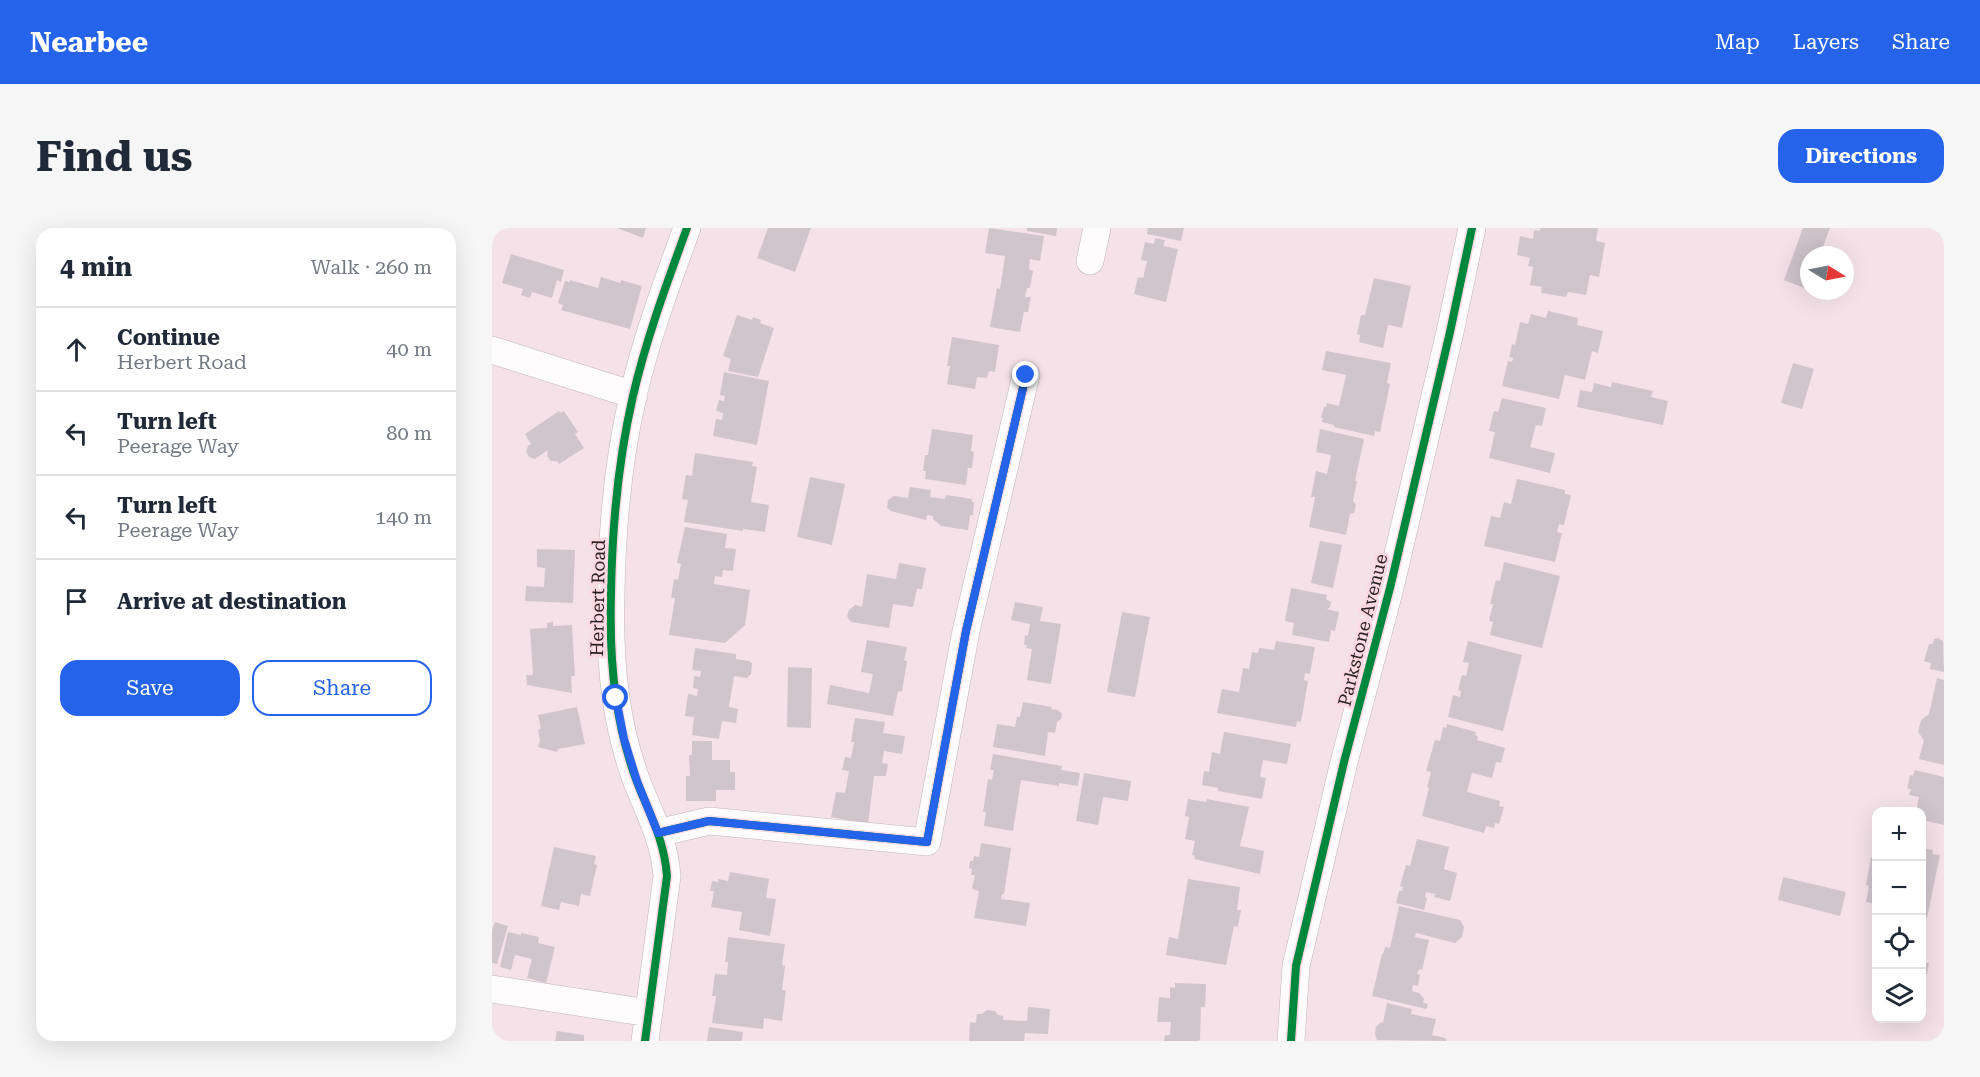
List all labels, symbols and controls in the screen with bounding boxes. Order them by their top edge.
text: Nearbee [30,26,148,59]
text: Map [1715,30,1760,54]
text: Layers [1793,30,1859,54]
text: Share [1892,30,1950,54]
button: Directions [1778,129,1944,183]
text: Find us [36,132,193,181]
north arrow [1800,246,1854,300]
text: 4 min [60,252,132,282]
text: Walk · 260 m [311,255,432,279]
text: Continue [117,325,220,350]
icon: ahead [60,333,93,366]
text: 40 m [386,337,432,361]
text: Herbert Road [117,350,247,374]
route end [1012,361,1038,387]
text: Turn left [117,409,217,434]
icon: left [60,417,93,450]
text: 80 m [386,421,432,445]
text: Peerage Way [117,434,239,458]
text: Turn left [117,493,217,518]
icon: left [60,501,93,534]
text: 140 m [375,505,432,529]
text: Peerage Way [117,518,239,542]
street label: Herbert Road [586,539,609,657]
street label: Parkstone Avenue [1333,551,1392,708]
icon: arrive [60,585,93,618]
text: Arrive at destination [117,589,346,614]
button: Save [60,660,240,716]
button: Share [252,660,432,716]
route start [602,684,628,710]
map controls [1872,807,1926,1023]
button: + [1872,807,1926,861]
button: − [1872,861,1926,915]
button: locate [1872,915,1926,969]
button: layers [1872,969,1926,1023]

